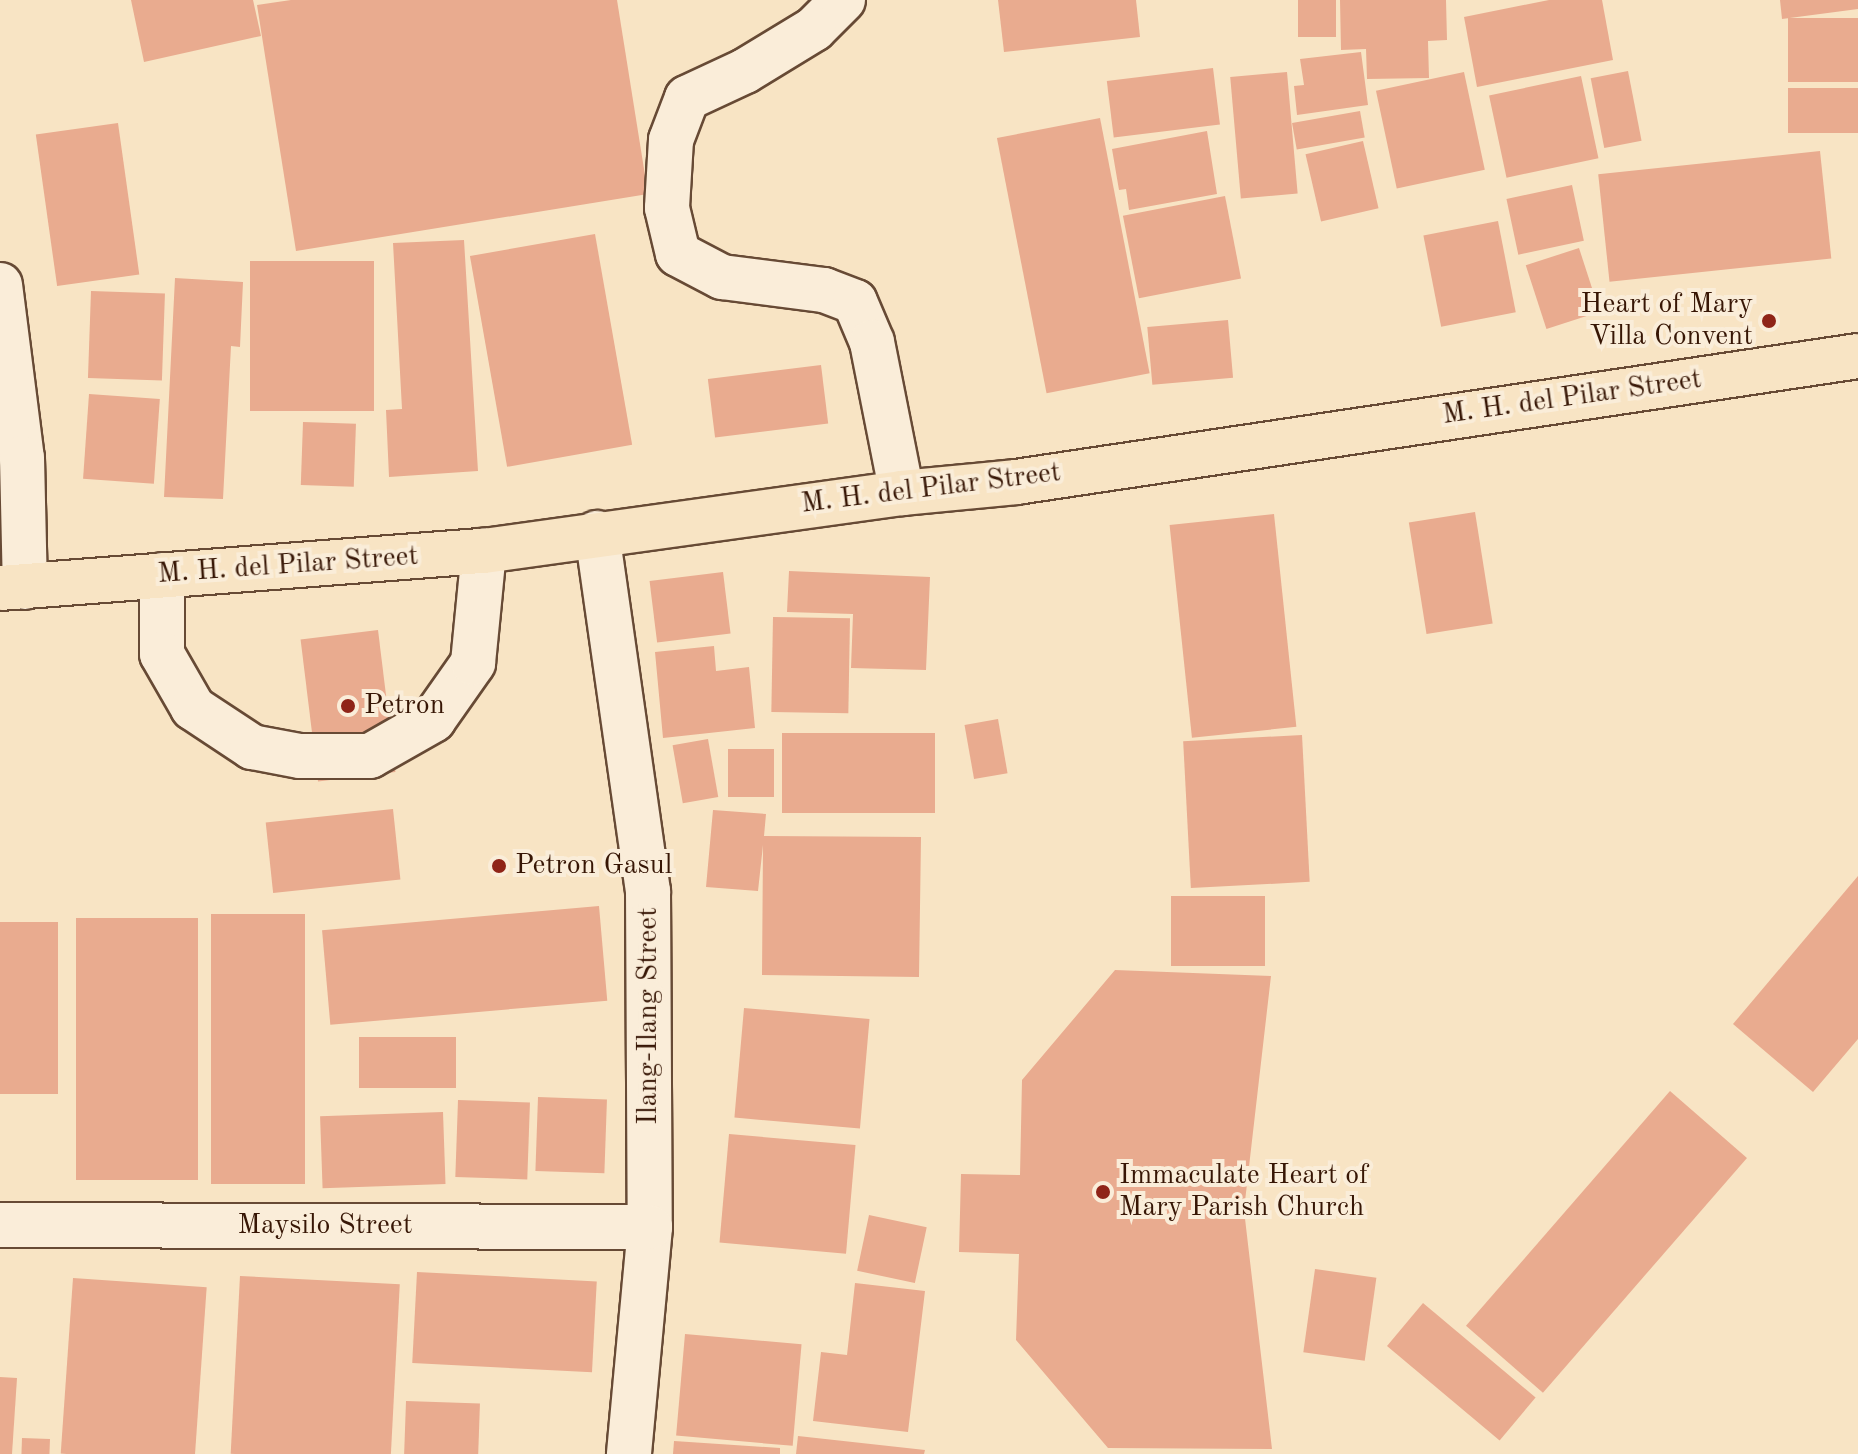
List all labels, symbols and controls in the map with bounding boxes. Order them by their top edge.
place label: Heart of Mary Villa Convent [1581,288,1753,354]
marker: Heart of Mary Villa Convent [1760,312,1778,330]
street label: M. H. del Pilar Street [1440,363,1704,433]
street label: M. H. del Pilar Street [799,456,1063,522]
street label: M. H. del Pilar Street [156,540,420,592]
place label: Petron [364,689,445,723]
marker: Petron [339,697,357,715]
place label: Petron Gasul [515,849,672,883]
marker: Petron Gasul [490,857,508,875]
street label: Ilang-Ilang Street [632,907,666,1125]
place label: Immaculate Heart of Mary Parish Church [1119,1159,1368,1225]
marker: Immaculate Heart of Mary Parish Church [1094,1183,1112,1201]
street label: Maysilo Street [238,1209,412,1243]

